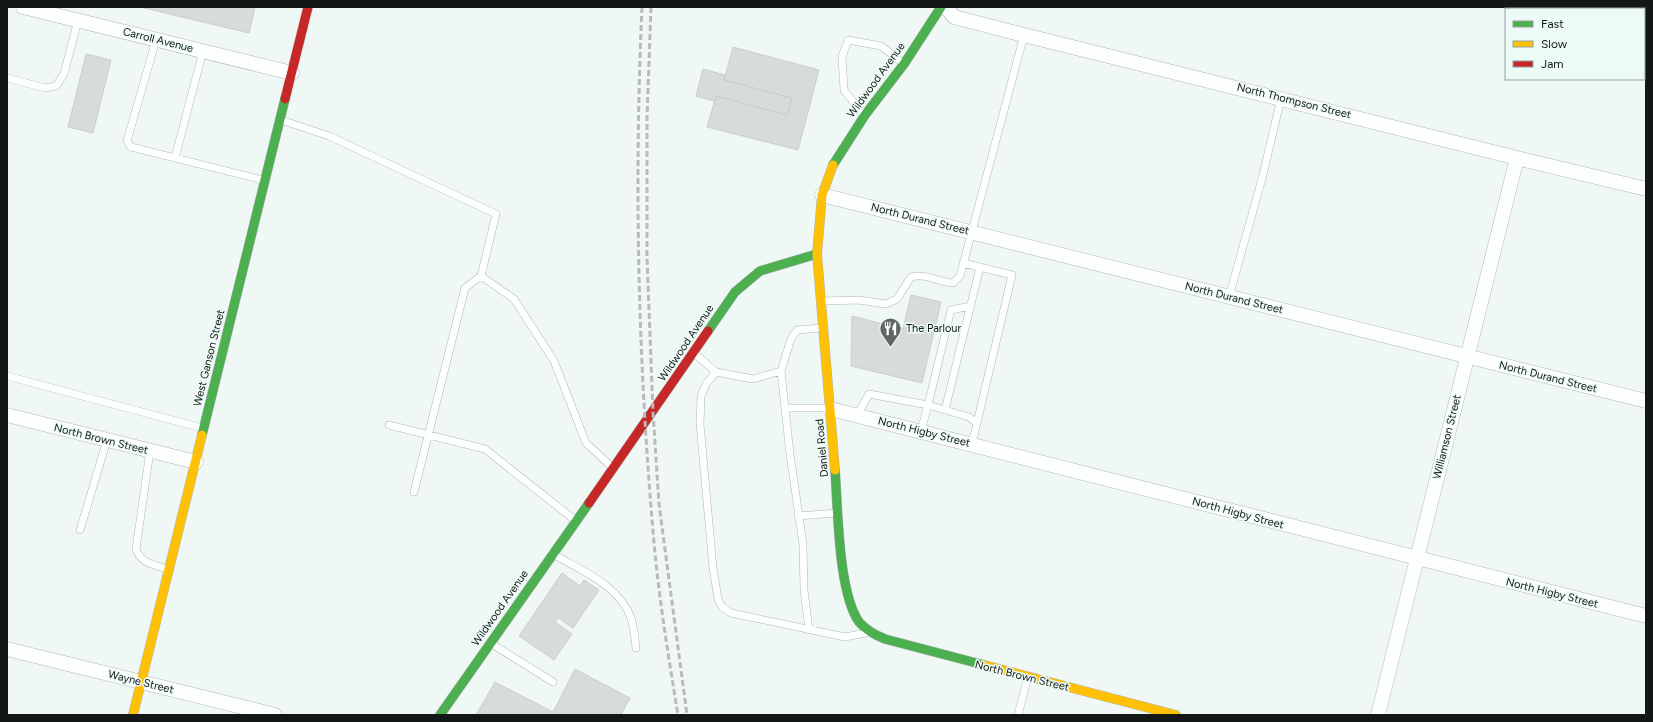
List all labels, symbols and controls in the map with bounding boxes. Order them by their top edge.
legend [1505,8,1645,80]
text: Fast [1541,17,1564,31]
street label: Carroll Avenue [121,25,195,55]
text: Slow [1541,37,1568,51]
street label: Wildwood Avenue [844,40,908,120]
text: Jam [1541,57,1564,71]
street label: North Thompson Street [1236,81,1352,121]
street label: North Durand Street [870,201,970,237]
street label: North Durand Street [1184,280,1284,316]
street label: Wildwood Avenue [656,302,716,384]
street label: West Ganson Street [191,308,227,408]
restaurant icon: The Parlour [878,315,904,348]
place label: The Parlour [906,322,961,335]
street label: North Durand Street [1498,359,1598,395]
street label: Williamson Street [1430,393,1464,481]
street label: North Higby Street [877,414,971,450]
street label: Daniel Road [813,418,831,478]
street label: North Brown Street [53,421,149,457]
street label: North Higby Street [1191,494,1285,532]
street label: Wildwood Avenue [469,568,531,648]
street label: North Higby Street [1505,575,1599,611]
street label: North Brown Street [974,658,1070,694]
street label: Wayne Street [107,668,175,696]

